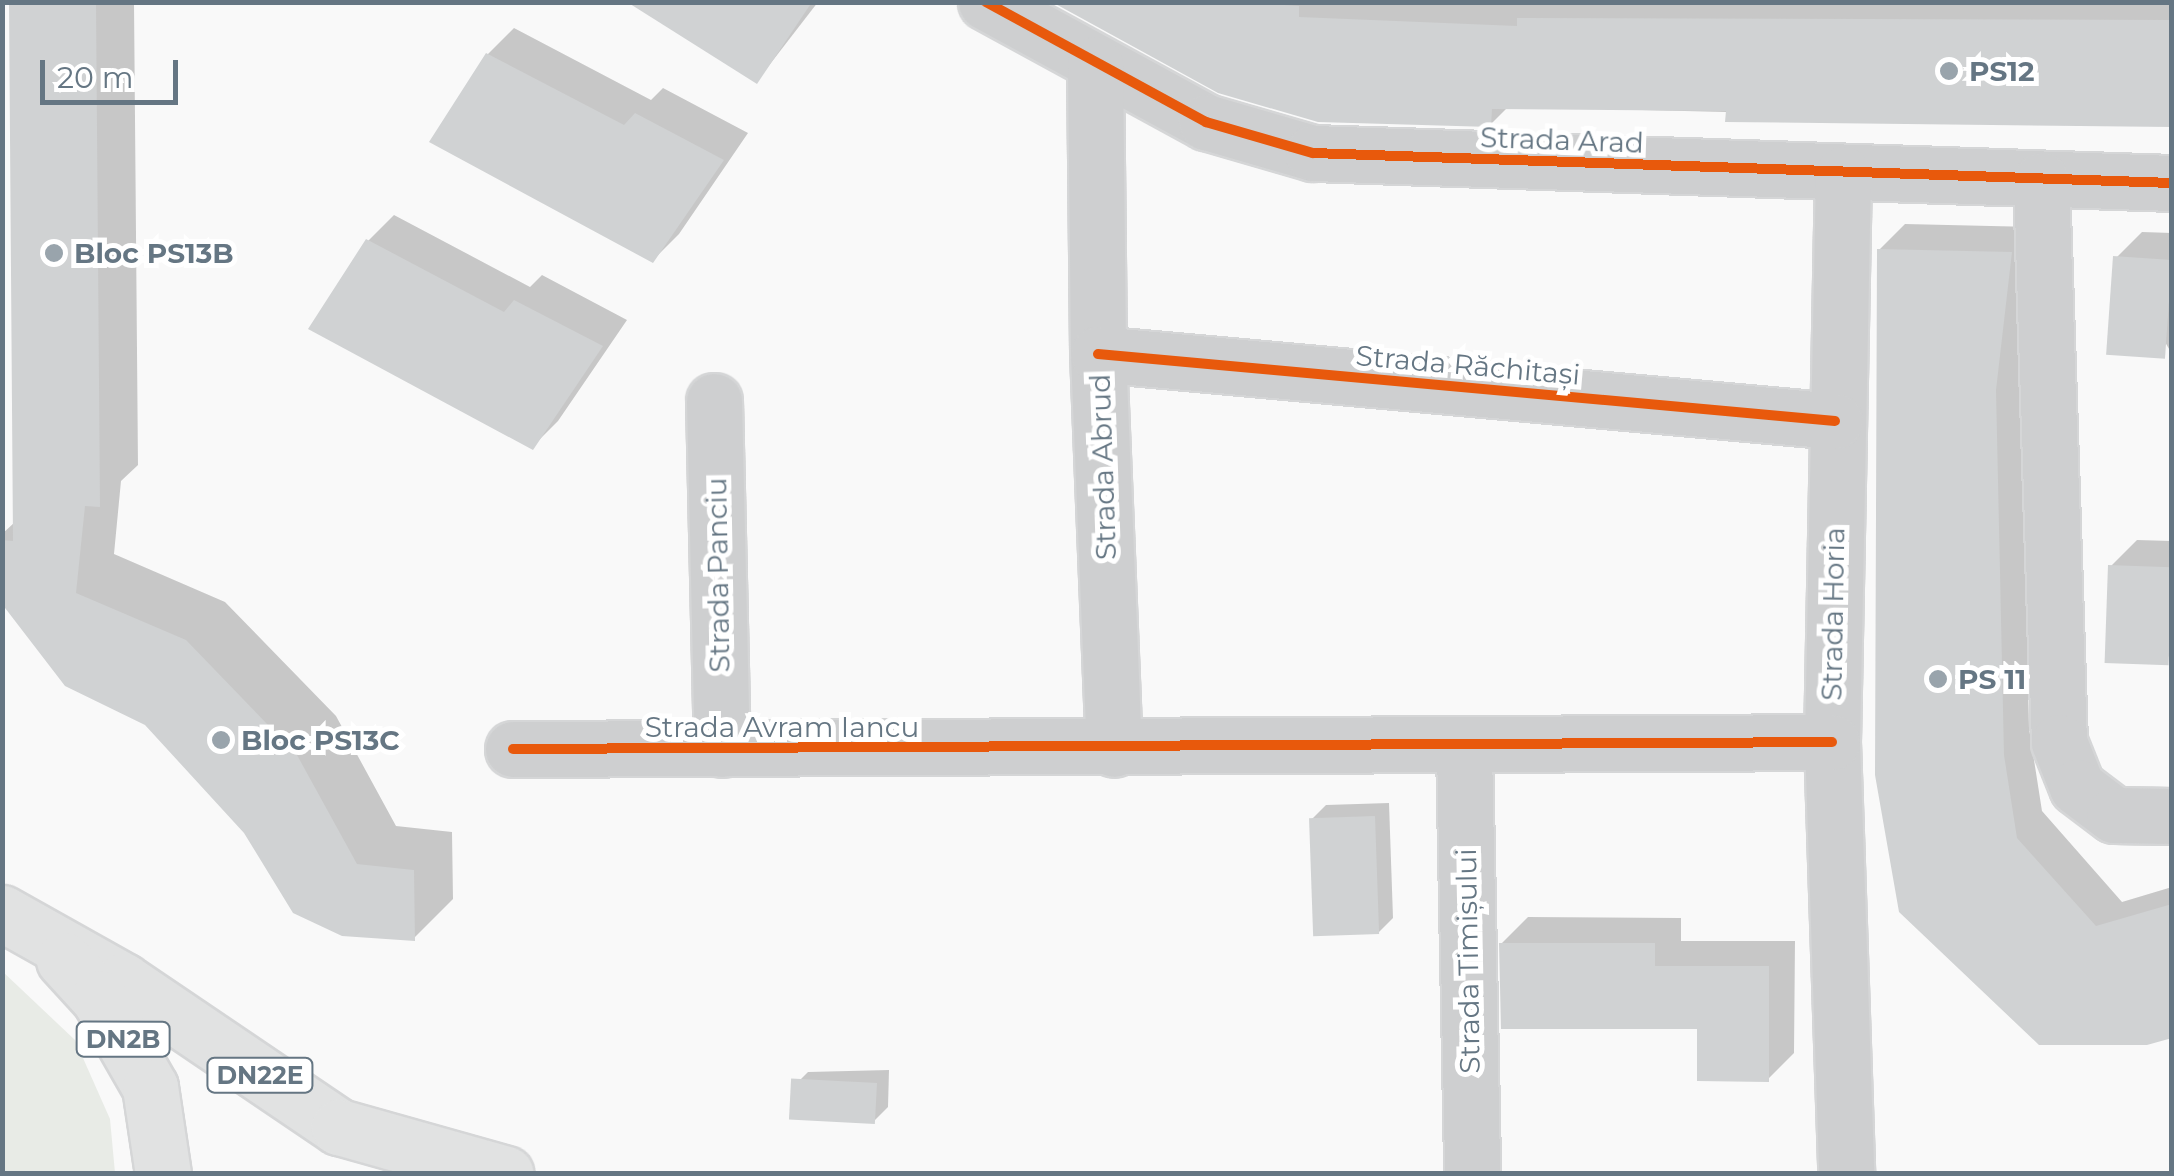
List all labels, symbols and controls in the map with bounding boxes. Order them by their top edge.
scale bar [45,40,182,102]
place label: PS12 [1969,54,2035,88]
text: 20 m [57,59,134,96]
marker: PS12 [1938,60,1960,82]
street label: Strada Arad [1480,120,1644,160]
place label: Bloc PS13B [74,236,234,270]
marker: Bloc PS13B [43,242,65,264]
street label: Strada Răchitași [1354,338,1582,392]
street label: Strada Abrud [1083,373,1123,561]
street label: Strada Panciu [700,477,736,673]
street label: Strada Horia [1815,527,1851,701]
place label: PS 11 [1958,662,2026,696]
marker: PS 11 [1927,668,1949,690]
street label: Strada Avram Iancu [645,710,919,744]
place label: Bloc PS13C [241,723,400,757]
marker: Bloc PS13C [210,729,232,751]
street label: Strada Timișului [1449,848,1487,1074]
road number: DN2B [76,1019,170,1059]
road number: DN22E [205,1055,315,1095]

